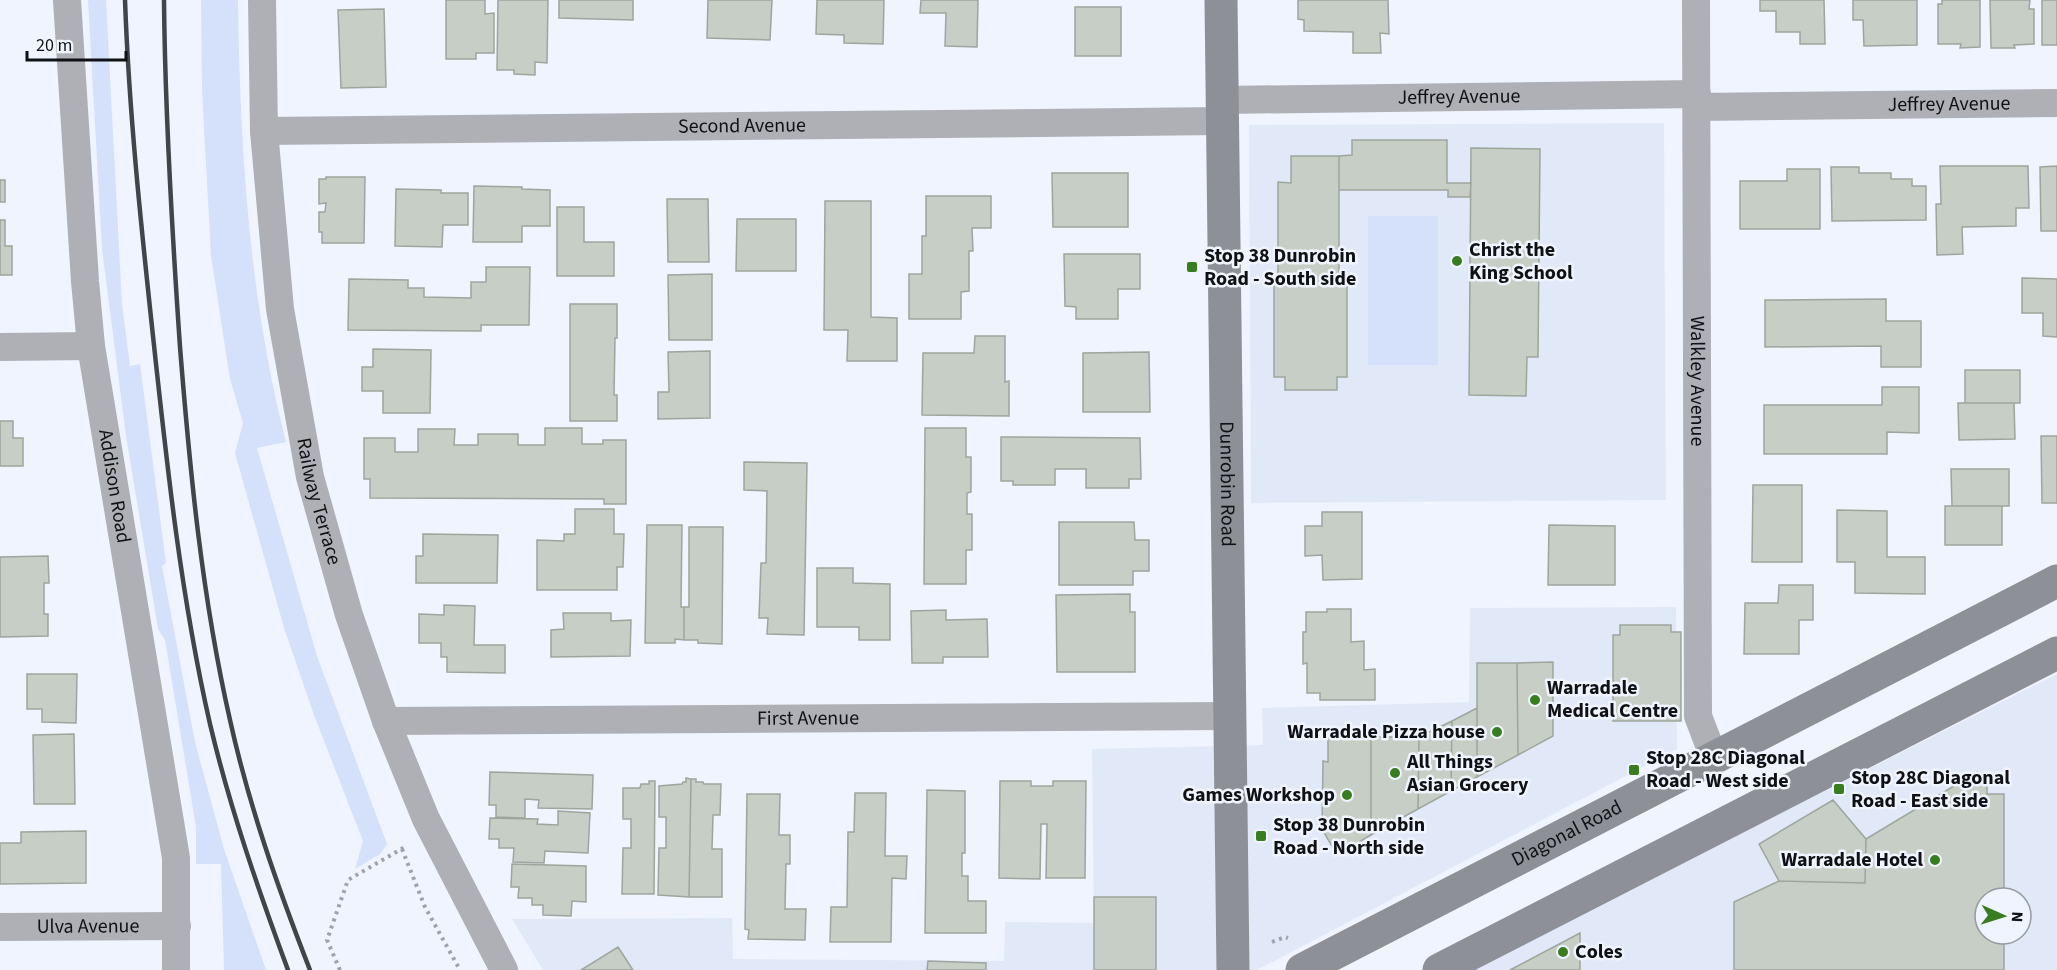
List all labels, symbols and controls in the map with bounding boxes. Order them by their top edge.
scale bar [27,24,126,62]
text: 20 m [36,33,72,58]
street label: Jeffrey Avenue [1397,82,1521,112]
street label: Jeffrey Avenue [1887,90,2011,119]
street label: Second Avenue [678,111,806,141]
place label: Christ the King School [1469,236,1573,287]
place label: Stop 38 Dunrobin Road - South side [1204,242,1356,293]
marker: Christ the King School [1450,254,1464,268]
marker: Stop 38 Dunrobin Road - South side [1185,260,1199,274]
street label: Walkley Avenue [1683,316,1711,446]
street label: Dunrobin Road [1212,421,1242,547]
street label: Addison Road [91,427,138,545]
street label: Railway Terrace [289,436,348,568]
place label: Warradale Medical Centre [1547,674,1678,725]
marker: Warradale Medical Centre [1528,693,1542,707]
street label: First Avenue [757,704,859,733]
place label: Warradale Pizza house [1287,718,1485,746]
marker: Warradale Pizza house [1490,725,1504,739]
place label: Stop 28C Diagonal Road - West side [1646,744,1805,795]
place label: All Things Asian Grocery [1406,748,1529,799]
marker: Stop 28C Diagonal Road - West side [1627,763,1641,777]
place label: Stop 28C Diagonal Road - East side [1851,764,2010,815]
marker: All Things Asian Grocery [1388,766,1402,780]
place label: Games Workshop [1182,781,1335,809]
marker: Stop 28C Diagonal Road - East side [1832,782,1846,796]
marker: Games Workshop [1340,788,1354,802]
street label: Diagonal Road [1507,793,1627,874]
place label: Stop 38 Dunrobin Road - North side [1273,811,1425,862]
marker: Stop 38 Dunrobin Road - North side [1254,829,1268,843]
place label: Warradale Hotel [1781,846,1923,874]
marker: Warradale Hotel [1928,853,1942,867]
north arrow [1973,886,2033,946]
text: N [2006,911,2028,923]
street label: Ulva Avenue [37,912,140,941]
place label: Coles [1575,938,1623,966]
marker: Coles [1556,945,1570,959]

